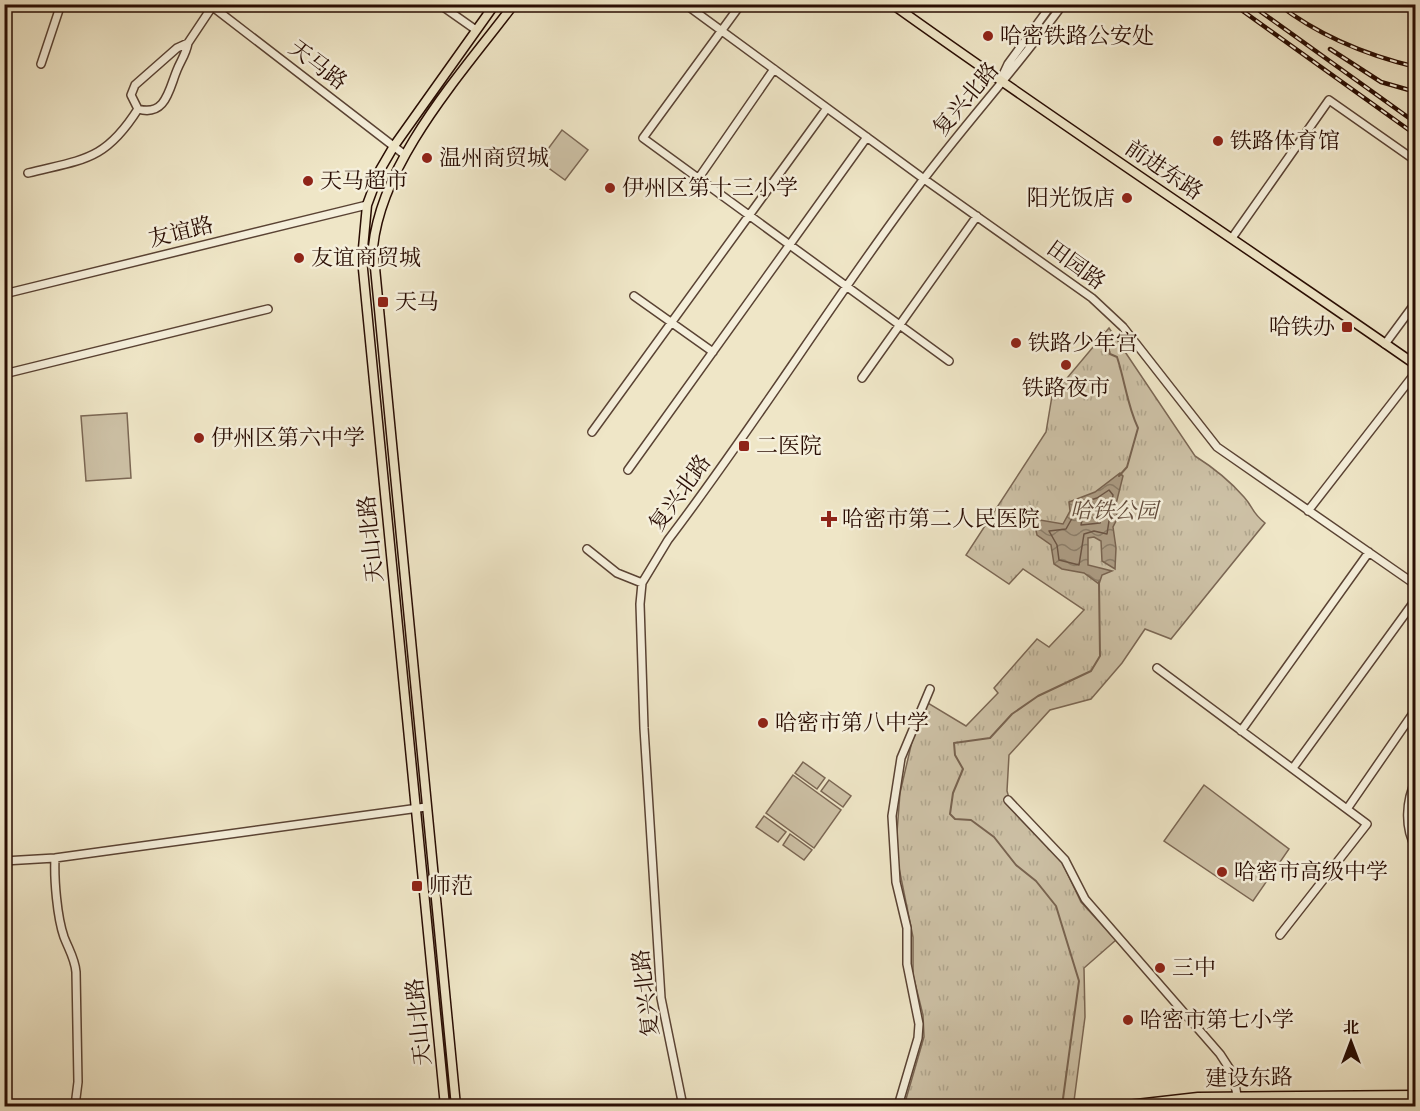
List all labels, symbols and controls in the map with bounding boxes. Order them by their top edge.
place label: 哈密铁路公安处 [1000,23,1154,49]
marker: 哈密铁路公安处 [981,29,995,43]
street label: 天马路 [284,35,352,95]
street label: 复兴北路 [928,57,1004,141]
place label: 铁路体育馆 [1230,128,1340,154]
marker: 铁路体育馆 [1211,134,1225,148]
street label: 前进东路 [1120,135,1208,205]
place label: 温州商贸城 [439,145,549,171]
marker: 温州商贸城 [420,151,434,165]
place label: 天马超市 [320,168,408,194]
marker: 天马超市 [301,174,315,188]
place label: 伊州区第十三小学 [622,175,798,201]
marker: 伊州区第十三小学 [603,181,617,195]
place label: 阳光饭店 [1027,185,1115,211]
marker: 阳光饭店 [1120,191,1134,205]
street label: 友谊路 [146,211,216,253]
street label: 田园路 [1042,235,1110,295]
place label: 友谊商贸城 [311,245,421,271]
marker: 友谊商贸城 [292,251,306,265]
place label: 天马 [395,289,439,315]
marker: 天马 [376,295,390,309]
place label: 哈铁办 [1269,314,1335,340]
marker: 哈铁办 [1340,320,1354,334]
place label: 铁路少年宫 [1028,330,1138,356]
marker: 铁路少年宫 [1009,336,1023,350]
marker: 铁路夜市 [1059,358,1073,372]
place label: 铁路夜市 [1022,375,1110,401]
place label: 伊州区第六中学 [211,425,365,451]
marker: 伊州区第六中学 [192,431,206,445]
place label: 二医院 [756,433,822,459]
marker: 二医院 [737,439,751,453]
street label: 复兴北路 [644,450,716,536]
street label: 天山北路 [353,494,389,584]
park label: 哈铁公园 [1070,498,1161,524]
place label: 哈密市第二人民医院 [842,506,1040,532]
marker: 哈密市第二人民医院 [820,510,838,528]
place label: 哈密市第八中学 [775,710,929,736]
marker: 哈密市第八中学 [756,716,770,730]
place label: 哈密市高级中学 [1234,859,1388,885]
marker: 哈密市高级中学 [1215,865,1229,879]
place label: 师范 [429,873,473,899]
marker: 师范 [410,879,424,893]
street label: 复兴北路 [628,948,664,1038]
place label: 三中 [1172,955,1216,981]
marker: 三中 [1153,961,1167,975]
street label: 天山北路 [401,977,437,1067]
place label: 哈密市第七小学 [1140,1007,1294,1033]
north arrow [1321,1012,1381,1072]
marker: 哈密市第七小学 [1121,1013,1135,1027]
text: 北 [1343,1018,1359,1037]
street label: 建设东路 [1205,1064,1293,1092]

